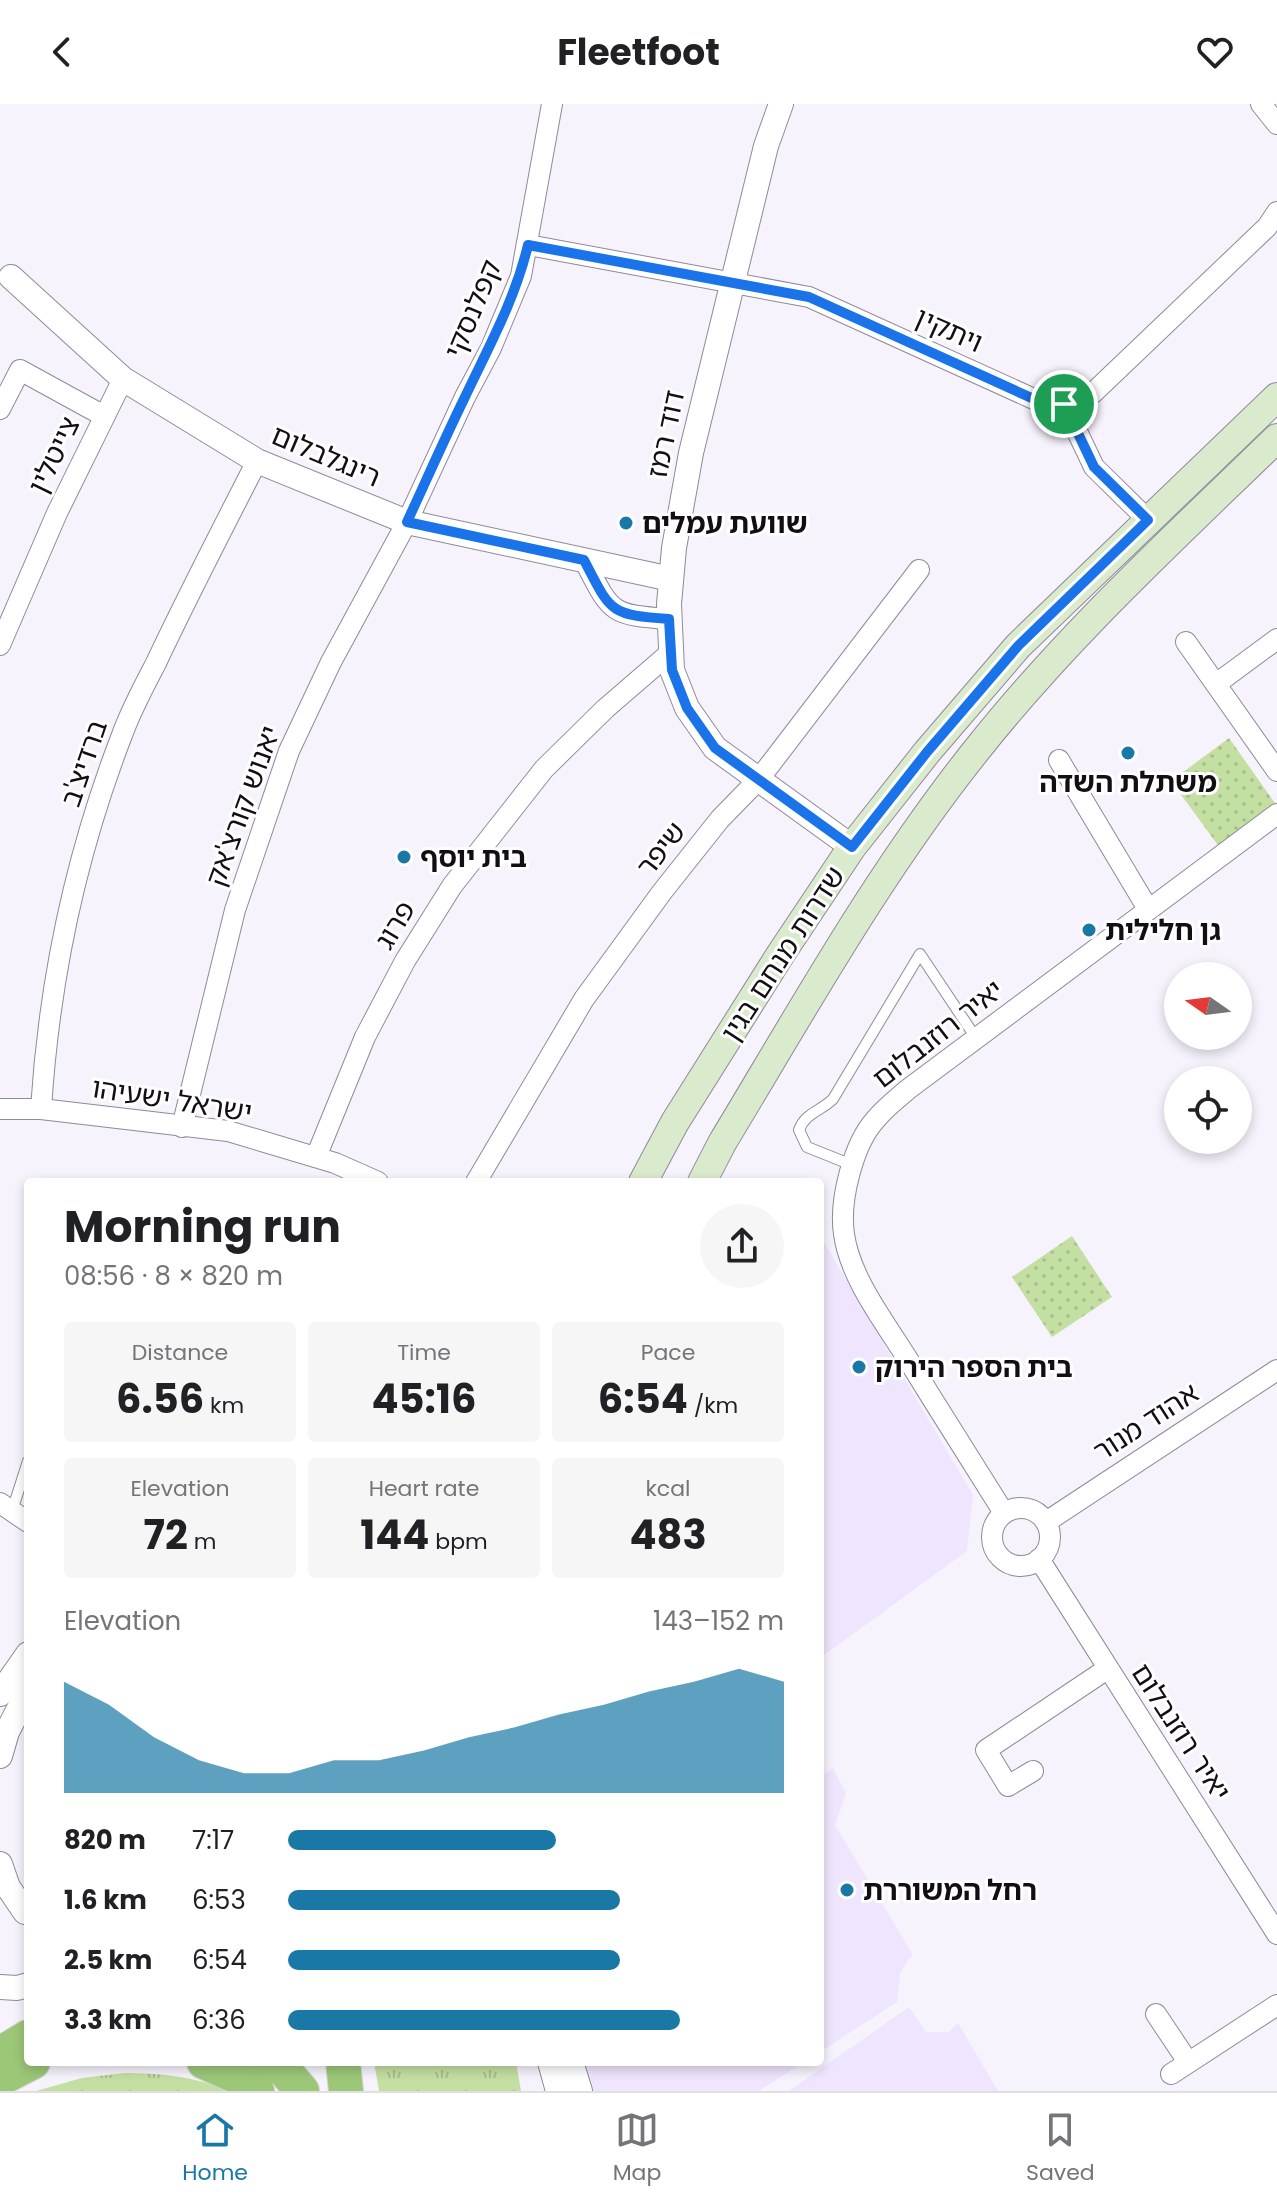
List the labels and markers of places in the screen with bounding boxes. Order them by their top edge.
pin [1030,370,1098,438]
place label: שוועת עמלים [642,504,808,543]
marker: שוועת עמלים [617,514,635,532]
marker: משתלת השדה [1119,744,1137,762]
place label: משתלת השדה [1039,763,1217,802]
place label: בית יוסף [420,838,527,877]
marker: בית יוסף [395,848,413,866]
place label: גן חלילית [1105,911,1221,950]
marker: גן חלילית [1080,921,1098,939]
place label: בית הספר הירוק [875,1348,1073,1387]
marker: בית הספר הירוק [850,1358,868,1376]
place label: רחל המשוררת [863,1871,1037,1910]
marker: רחל המשוררת [838,1881,856,1899]

